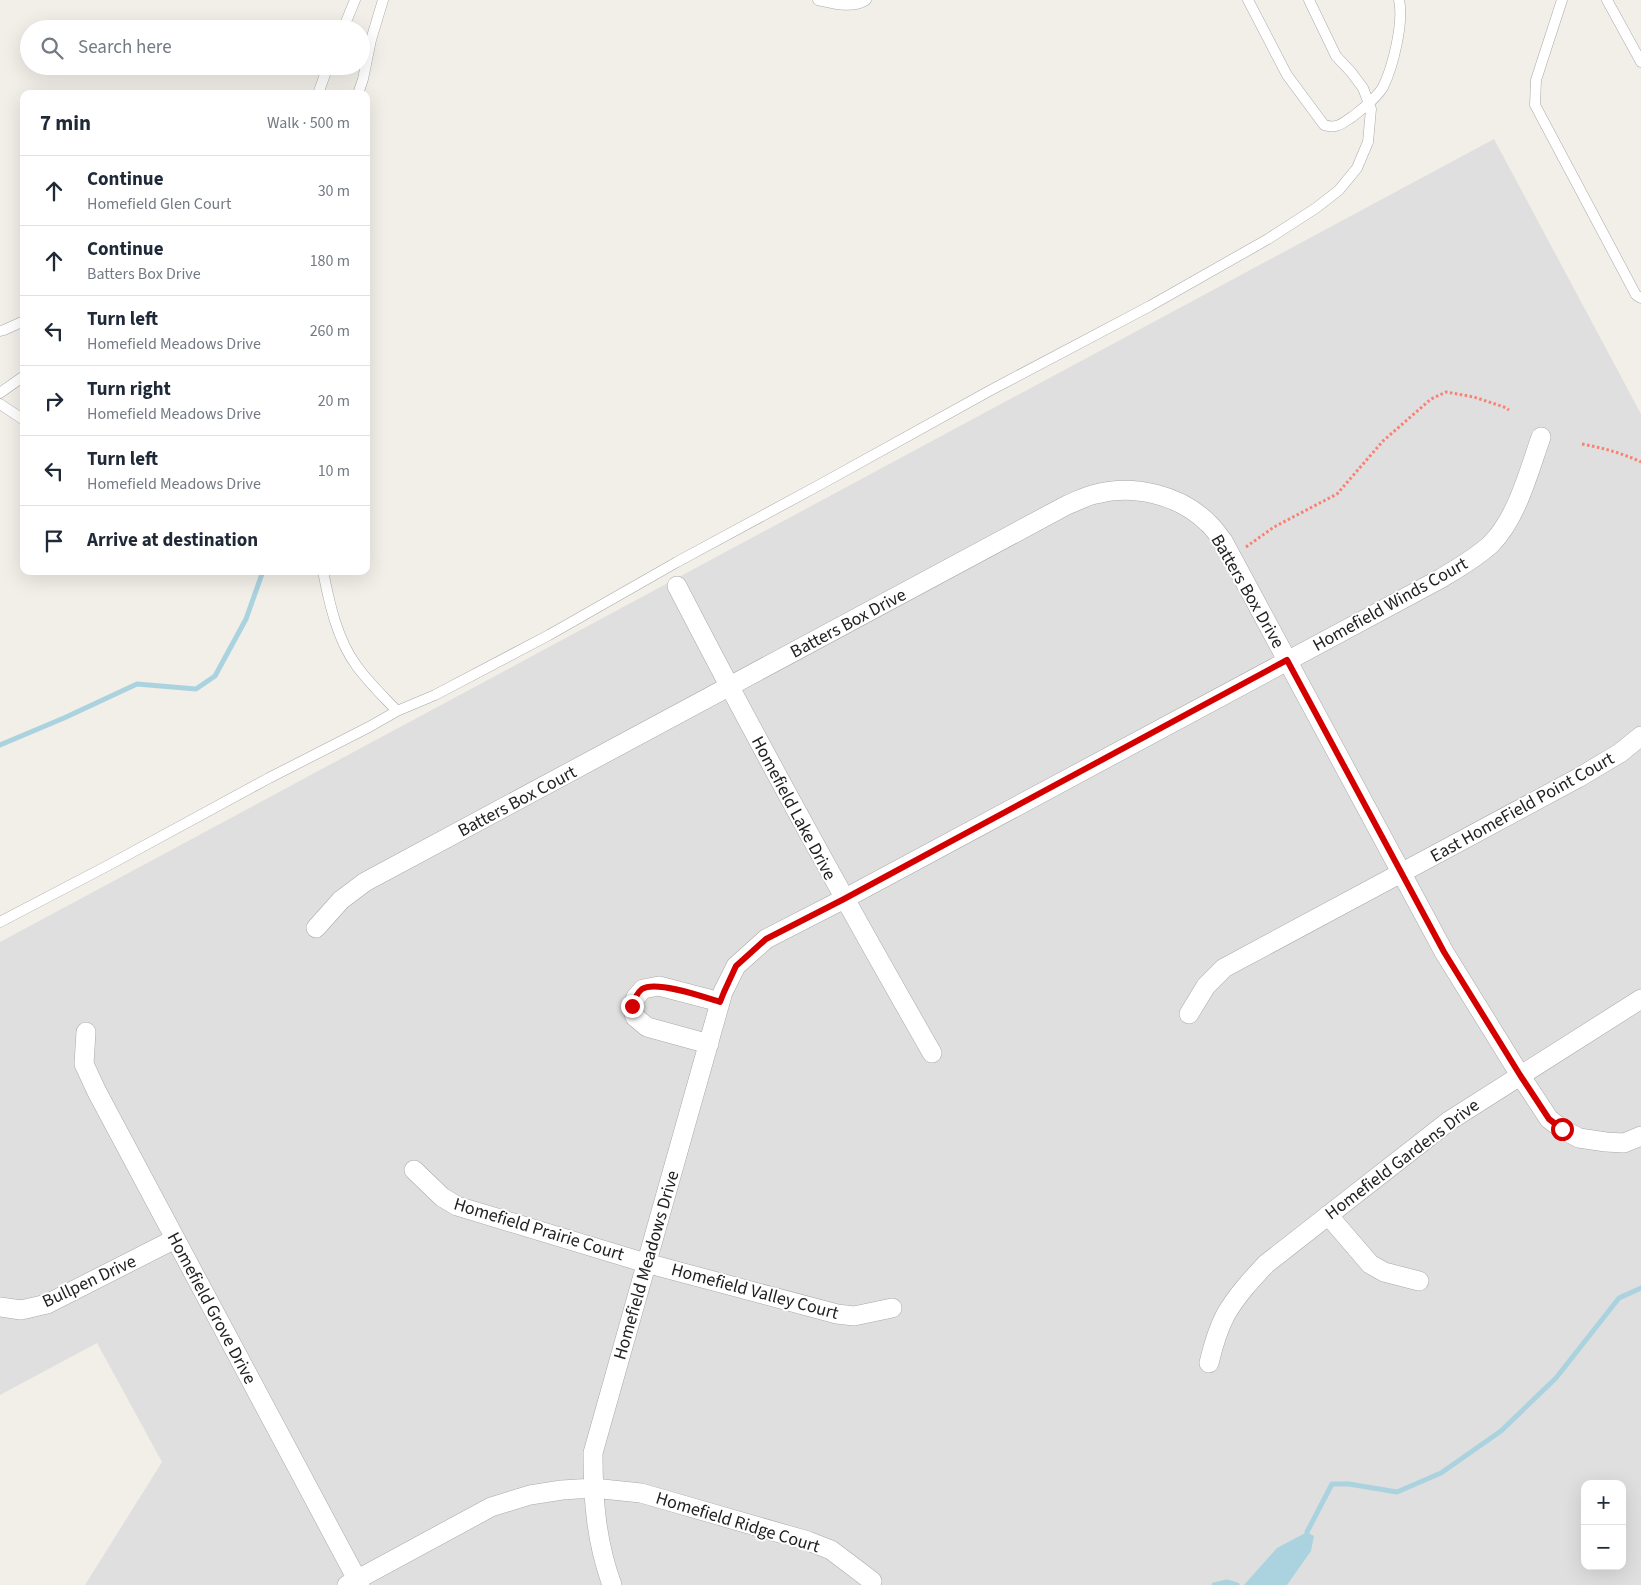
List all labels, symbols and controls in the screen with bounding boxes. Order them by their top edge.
search box [20,20,370,75]
icon: search [38,34,66,62]
text: Search here [78,34,172,61]
text: 7 min [40,108,91,138]
text: Walk · 500 m [267,112,350,134]
text: Continue [87,166,164,193]
icon: ahead [40,177,68,205]
text: 30 m [318,180,350,202]
text: Homefield Glen Court [87,193,231,215]
text: Continue [87,236,164,263]
icon: ahead [40,247,68,275]
text: 180 m [310,250,350,272]
text: Batters Box Drive [87,263,201,285]
text: Turn left [87,306,158,333]
icon: left [40,317,68,345]
text: 260 m [310,320,350,342]
text: Homefield Meadows Drive [87,333,261,355]
text: Turn right [87,376,171,403]
icon: right [40,387,68,415]
text: 20 m [318,390,350,412]
text: Homefield Meadows Drive [87,403,261,425]
text: Turn left [87,446,158,473]
icon: left [40,457,68,485]
text: 10 m [318,460,350,482]
text: Homefield Meadows Drive [87,473,261,495]
icon: arrive [40,527,68,555]
text: Arrive at destination [87,527,258,554]
street label: Batters Box Drive [1205,530,1290,653]
street label: Homefield Winds Court [1308,551,1472,658]
street label: Batters Box Drive [786,582,911,664]
street label: Homefield Lake Drive [745,732,842,885]
street label: East HomeField Point Court [1426,746,1619,869]
street label: Batters Box Court [454,760,581,843]
route end [621,995,644,1018]
street label: Homefield Gardens Drive [1320,1093,1485,1226]
route start [1551,1118,1574,1141]
street label: Homefield Meadows Drive [607,1168,685,1363]
street label: Homefield Prairie Court [451,1192,627,1267]
street label: Homefield Grove Drive [161,1228,262,1389]
street label: Bullpen Drive [38,1249,140,1314]
street label: Homefield Valley Court [668,1257,841,1326]
map controls [1581,1480,1626,1570]
button: + [1581,1480,1626,1525]
street label: Homefield Ridge Court [653,1486,823,1559]
button: − [1581,1525,1626,1570]

